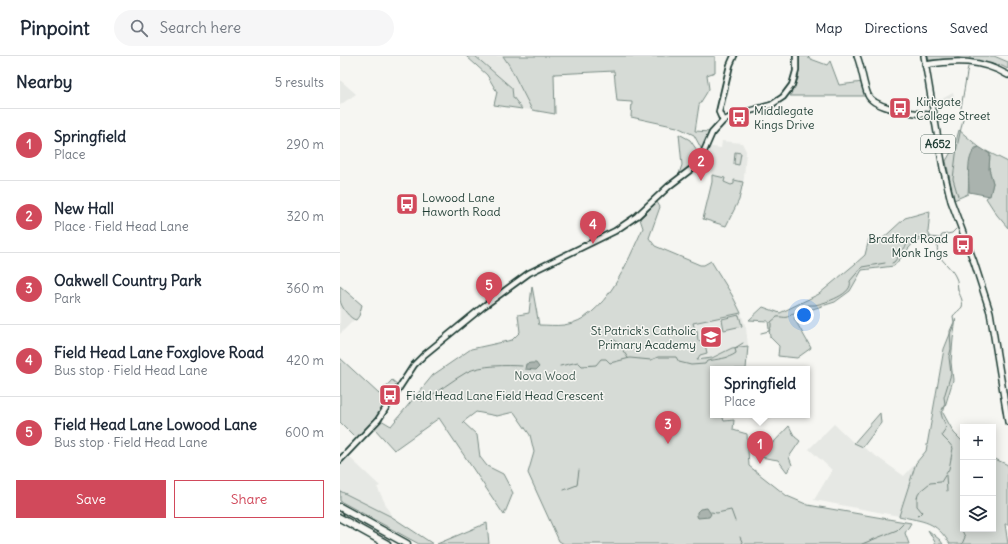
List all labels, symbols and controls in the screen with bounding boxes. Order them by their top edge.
search box [114,10,394,46]
text: Pinpoint [20,16,90,40]
icon: search [128,17,150,39]
text: Search here [160,18,241,37]
text: Map [815,19,842,37]
text: Directions [864,19,928,37]
text: Saved [950,19,988,37]
text: Nearby [16,71,72,93]
text: 5 results [275,74,324,91]
place label: Kirkgate College Street [916,94,990,123]
bus stop icon: Kirkgate College Street [887,95,913,121]
place label: Middlegate Kings Drive [754,103,814,132]
bus stop icon: Middlegate Kings Drive [726,104,752,130]
text: Springfield [54,127,126,146]
road number: A652 [921,135,955,153]
text: 1 [26,136,32,153]
text: 290 m [286,136,324,153]
text: Place [54,146,85,163]
pin: 2 [688,148,714,181]
place label: Lowood Lane Haworth Road [422,190,501,219]
bus stop icon: Lowood Lane Haworth Road [394,191,420,217]
text: New Hall [54,199,114,218]
text: 2 [25,208,33,225]
text: 320 m [286,208,324,225]
pin: 4 [580,211,606,244]
text: Place · Field Head Lane [54,218,189,235]
place label: Bradford Road Monk Ings [868,231,948,260]
bus stop icon: Bradford Road Monk Ings [950,232,976,258]
text: Oakwell Country Park [54,271,202,290]
pin: 5 [476,272,502,305]
text: 3 [25,280,33,297]
text: 360 m [286,280,324,297]
text: Park [54,290,81,307]
your location [794,305,814,325]
place label: St Patrick's Catholic Primary Academy [591,323,696,352]
school or university icon: St Patrick's Catholic Primary Academy [698,324,724,350]
text: Field Head Lane Foxglove Road [54,343,264,362]
text: 4 [25,352,33,369]
text: 420 m [286,352,324,369]
text: Bus stop · Field Head Lane [54,362,207,379]
popup [710,366,810,418]
park label: Nova Wood [514,368,576,383]
text: Springfield [724,374,796,393]
bus stop icon: Field Head Lane Field Head Crescent [377,382,403,408]
place label: Field Head Lane Field Head Crescent [406,388,604,403]
text: Place [724,393,756,410]
pin: 3 [655,411,681,444]
text: Field Head Lane Lowood Lane [54,415,257,434]
text: 5 [25,424,33,441]
text: 600 m [285,424,324,441]
map controls [960,424,996,532]
button: + [960,424,996,460]
pin: 1 [747,431,773,464]
text: Bus stop · Field Head Lane [54,434,207,451]
button: − [960,460,996,496]
button: Save [16,480,166,518]
button: Share [174,480,324,518]
button: layers [960,496,996,532]

